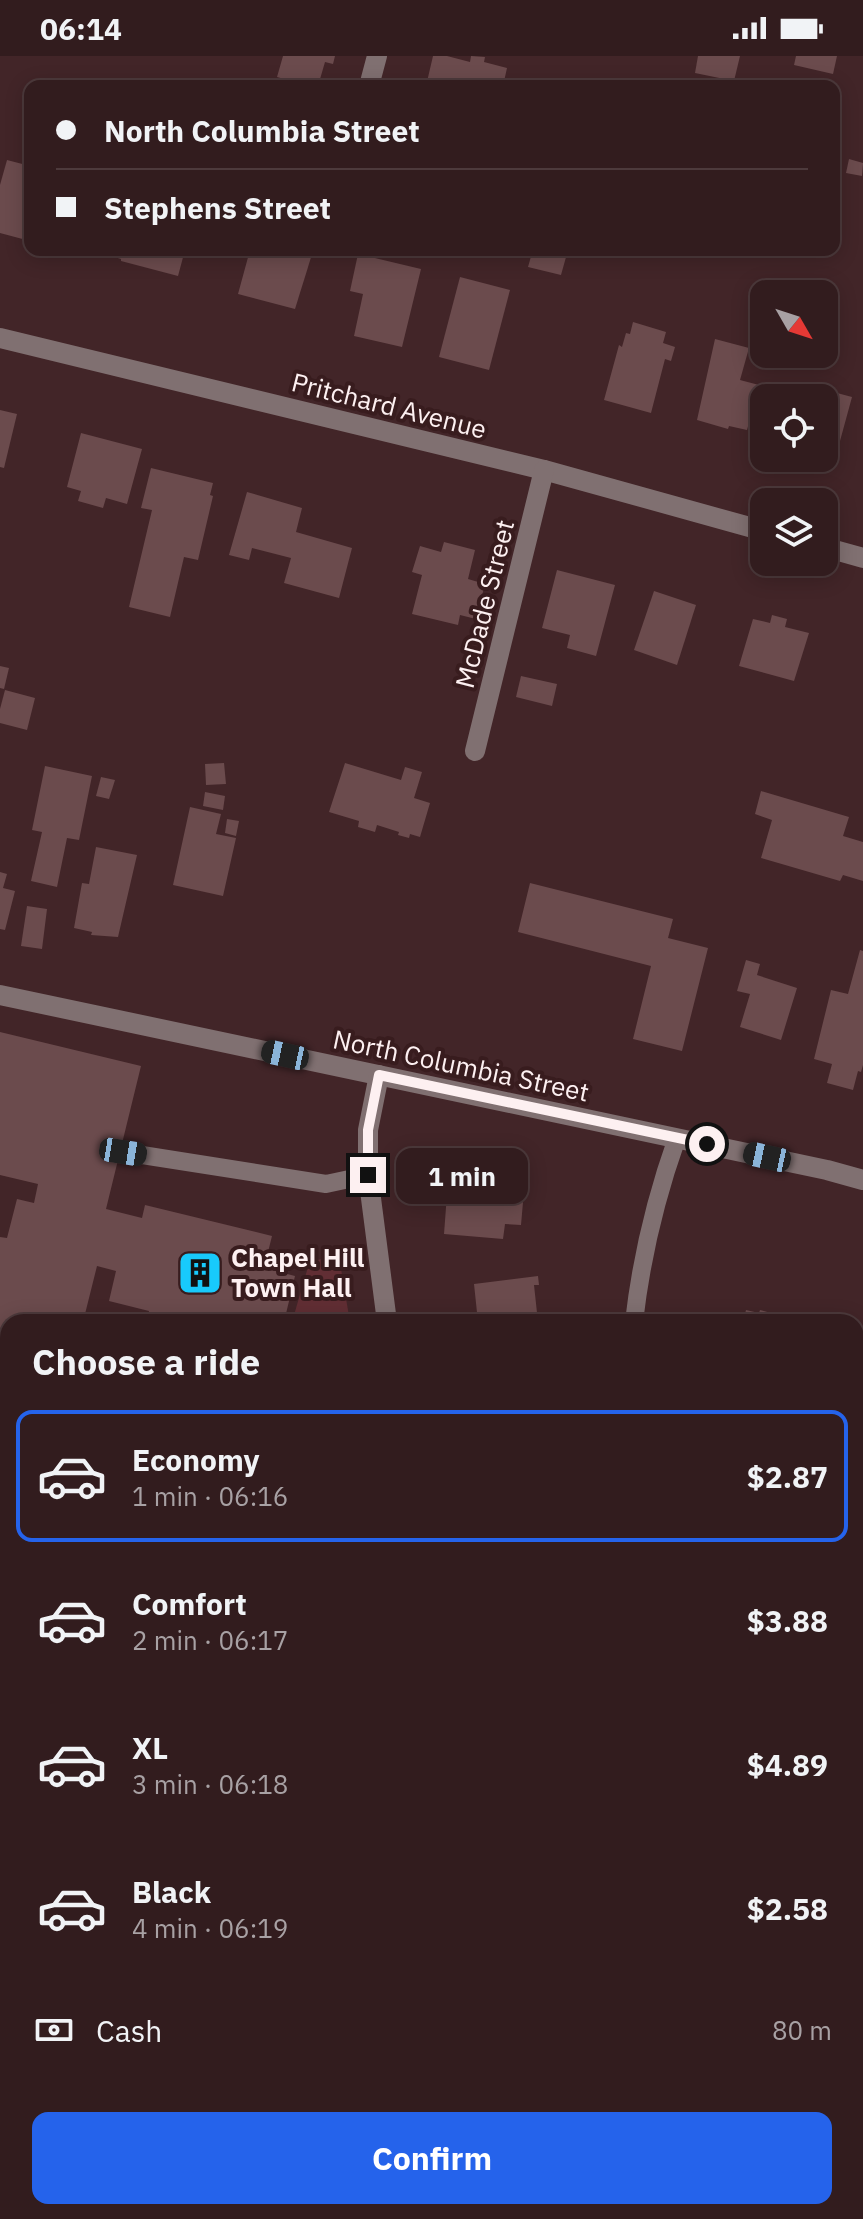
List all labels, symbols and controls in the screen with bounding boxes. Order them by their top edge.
text: 06:14 [40,9,122,48]
text: North Columbia Street [104,111,420,150]
text: Stephens Street [104,188,331,227]
north arrow [750,280,838,368]
map controls [750,280,838,576]
street label: Pritchard Avenue [288,364,490,446]
button: locate [750,384,838,472]
button: layers [750,488,838,576]
street label: McDade Street [447,516,521,691]
street label: North Columbia Street [330,1021,592,1109]
car [259,1038,311,1072]
route start [689,1126,725,1162]
car [97,1136,149,1168]
car [741,1140,793,1174]
callout: 1 min [396,1147,528,1203]
route end [350,1157,386,1193]
text: 1 min [428,1159,496,1193]
place label: Chapel Hill Town Hall [231,1240,365,1304]
building icon: Chapel Hill Town Hall [176,1249,224,1297]
text: Choose a ride [32,1338,260,1385]
icon: car [36,1440,108,1512]
text: Economy [132,1440,260,1479]
text: $2.87 [747,1457,828,1496]
text: 1 min · 06:16 [132,1479,288,1513]
icon: car [36,1584,108,1656]
text: Comfort [132,1584,247,1623]
text: $3.88 [747,1601,828,1640]
text: 2 min · 06:17 [132,1623,288,1657]
icon: car [36,1728,108,1800]
text: XL [132,1728,168,1767]
text: $4.89 [747,1745,828,1784]
text: 3 min · 06:18 [132,1767,288,1801]
icon: car [36,1872,108,1944]
text: Black [132,1872,211,1911]
text: $2.58 [747,1889,828,1928]
text: 4 min · 06:19 [132,1911,288,1945]
icon: cash [32,2008,76,2052]
text: Cash [96,2011,162,2050]
text: 80 m [772,2013,832,2047]
button: Confirm [32,2112,832,2204]

